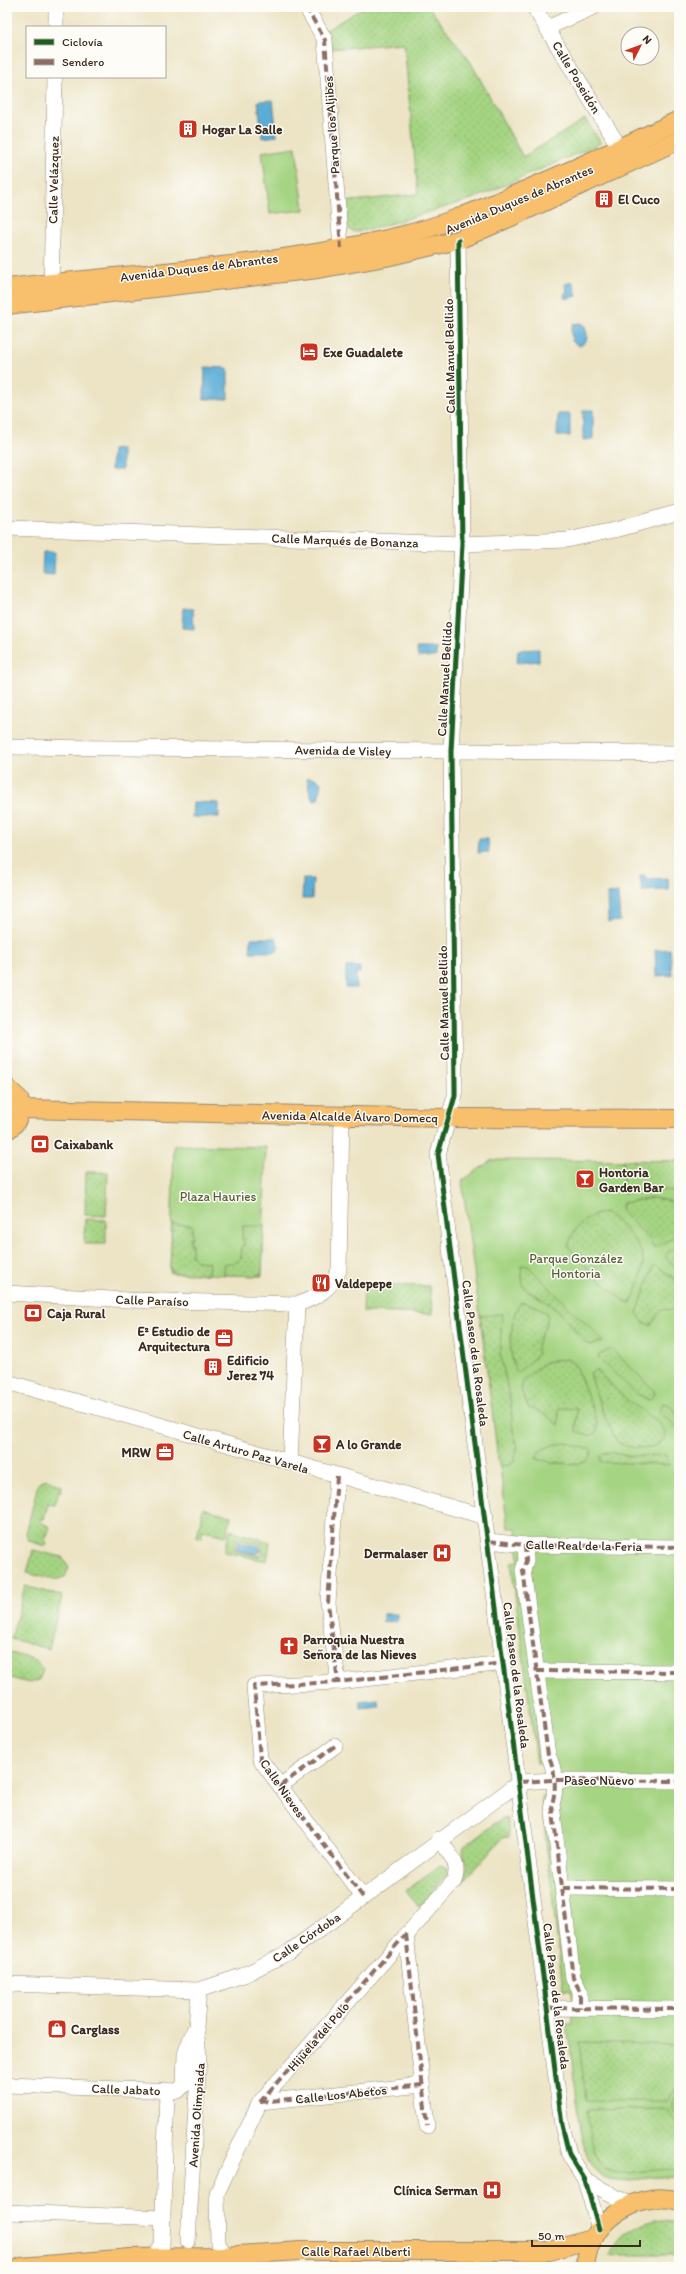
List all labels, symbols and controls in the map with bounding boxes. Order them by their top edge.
legend [26,26,166,78]
north arrow [620,26,660,66]
text: N [640,33,654,47]
text: Ciclovía [62,35,104,49]
street label: Calle Poseidón [549,38,604,116]
text: Sendero [62,55,104,69]
street label: Parque los Aljibes [321,75,342,175]
building icon: Hogar La Salle [177,118,199,140]
place label: Hogar La Salle [202,122,282,138]
street label: Calle Velázquez [45,136,62,224]
street label: Avenida Duques de Abrantes [443,161,595,237]
building icon: El Cuco [593,188,615,210]
place label: El Cuco [618,192,660,207]
street label: Avenida Duques de Abrantes [119,250,279,285]
street label: Calle Manuel Bellido [441,298,458,414]
hotel icon: Exe Guadalete [298,341,320,363]
place label: Exe Guadalete [323,345,403,360]
street label: Calle Marqués de Bonanza [271,530,419,551]
street label: Calle Manuel Bellido [434,621,455,737]
street label: Avenida de Visley [295,742,391,759]
street label: Calle Manuel Bellido [435,945,452,1061]
street label: Avenida Alcalde Álvaro Domecq [262,1107,438,1126]
bank icon: Caixabank [29,1133,51,1155]
place label: Caixabank [54,1137,114,1152]
place label: Hontoria Garden Bar [599,1165,664,1195]
bar icon: Hontoria Garden Bar [574,1168,596,1190]
park label: Plaza Hauries [180,1189,257,1204]
park label: Parque González Hontoria [529,1251,623,1281]
restaurant icon: Valdepepe [310,1272,332,1294]
place label: Valdepepe [335,1276,392,1292]
street label: Calle Paseo de la Rosaleda [459,1279,492,1428]
street label: Calle Paraíso [115,1292,189,1309]
bank icon: Caja Rural [22,1302,44,1324]
place label: Caja Rural [47,1306,106,1322]
place label: E² Estudio de Arquitectura [137,1324,211,1355]
office icon: E² Estudio de Arquitectura [213,1327,235,1349]
place label: Edificio Jerez 74 [226,1353,274,1383]
building icon: Edificio Jerez 74 [202,1356,224,1378]
street label: Calle Arturo Paz Varela [181,1426,311,1477]
bar icon: A lo Grande [311,1433,333,1455]
place label: A lo Grande [335,1437,402,1452]
office icon: MRW [154,1441,176,1463]
place label: MRW [122,1445,152,1460]
street label: Calle Real de la Feria [526,1537,643,1554]
hospital icon: Dermalaser [431,1542,453,1564]
place label: Dermalaser [364,1546,429,1561]
street label: Calle Paseo de la Rosaleda [500,1601,533,1750]
place label: Parroquia Nuestra Señora de las Nieves [303,1632,417,1662]
church icon: Parroquia Nuestra Señora de las Nieves [278,1635,300,1657]
street label: Calle Nieves [257,1756,308,1821]
street label: Paseo Nuevo [564,1773,634,1788]
street label: Calle Córdoba [269,1909,343,1966]
street label: Calle Paseo de la Rosaleda [540,1922,573,2071]
street label: Hijuela del Polo [284,1999,353,2074]
shop icon: Carglass [46,2018,68,2040]
place label: Carglass [71,2022,120,2038]
street label: Avenida Olimpiada [185,2062,208,2168]
street label: Calle Jabato [91,2081,161,2098]
street label: Calle Los Abetos [294,2082,388,2107]
hospital icon: Clínica Serman [481,2179,503,2201]
place label: Clínica Serman [394,2183,479,2198]
scale bar [532,2222,640,2248]
text: 50 m [538,2229,564,2243]
street label: Calle Rafael Alberti [301,2244,411,2259]

